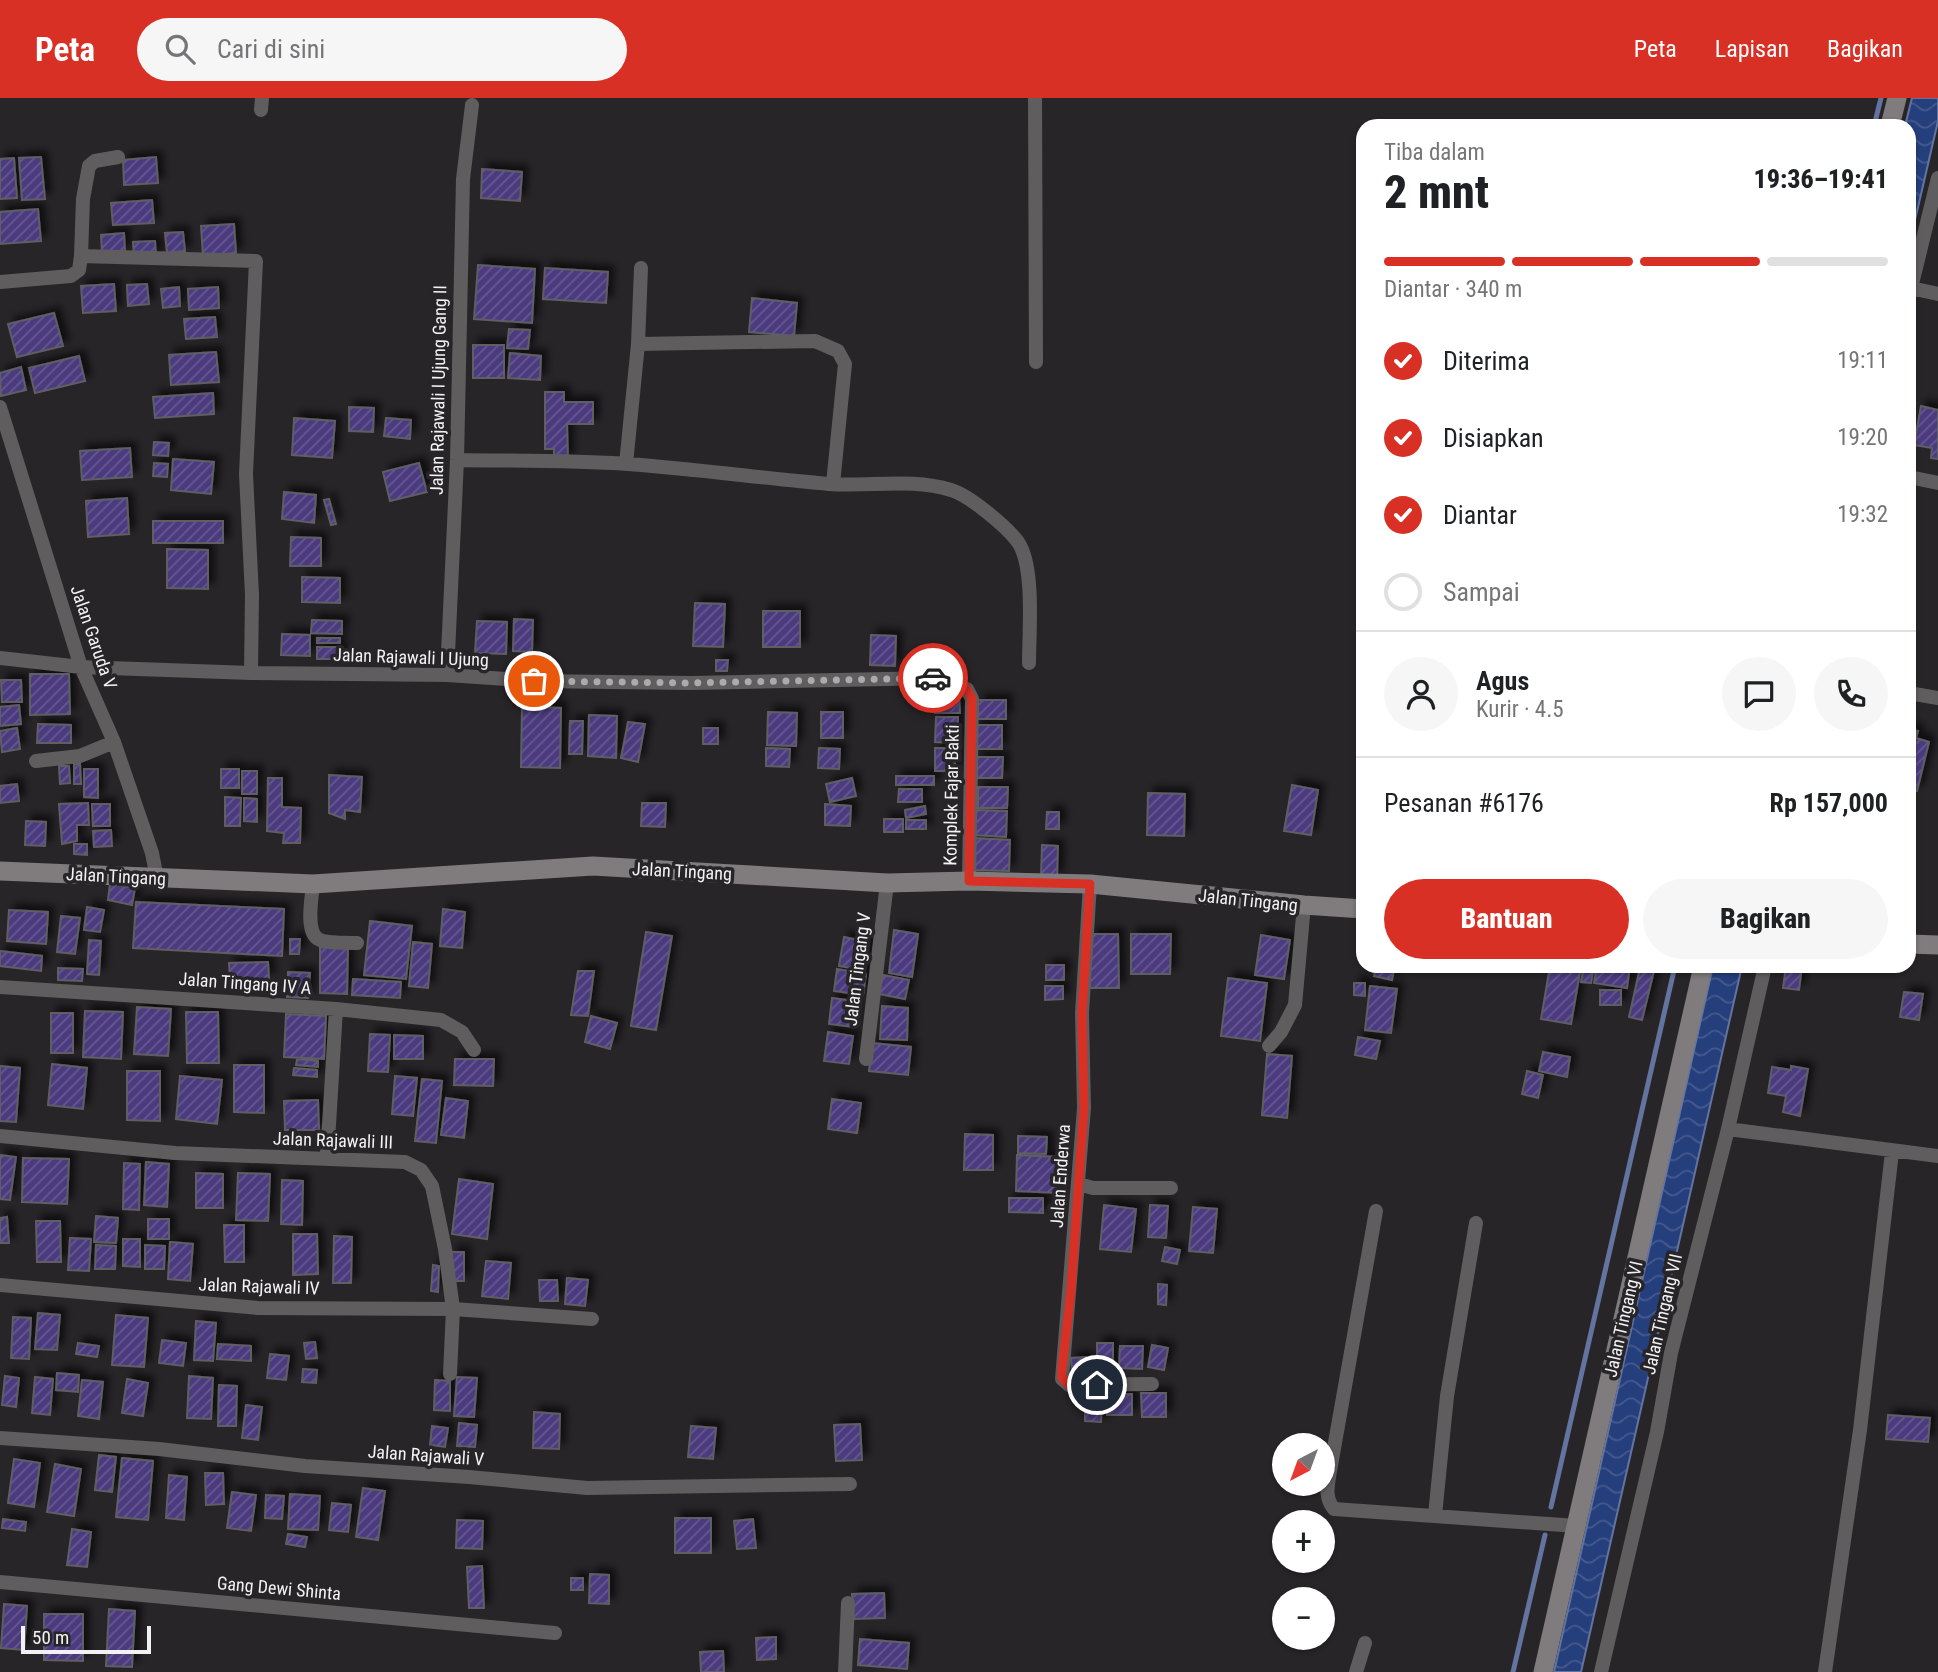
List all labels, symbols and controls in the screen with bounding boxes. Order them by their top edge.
search box [137,18,627,81]
text: Peta [35,30,95,69]
icon: search [161,30,199,68]
text: Cari di sini [217,34,325,64]
text: Peta [1634,35,1677,63]
text: Lapisan [1715,35,1789,63]
text: Bagikan [1827,35,1903,63]
text: Tiba dalam [1384,139,1485,166]
text: 19:36–19:41 [1754,164,1888,194]
text: 2 mnt [1384,165,1489,219]
text: Diantar · 340 m [1384,276,1522,303]
street label: Jalan Rajawali I Ujung Gang II [426,285,450,495]
icon: check [1384,342,1422,380]
text: Diterima [1443,346,1530,376]
text: 19:11 [1837,347,1888,374]
icon: check [1384,419,1422,457]
text: Disiapkan [1443,423,1544,453]
text: 19:20 [1837,424,1888,451]
icon: check [1384,496,1422,534]
text: Diantar [1443,500,1517,530]
text: 19:32 [1837,501,1888,528]
text: Sampai [1443,577,1520,607]
street label: Jalan Garuda V [66,582,122,692]
courier [898,643,968,713]
street label: Jalan Rajawali I Ujung [333,644,489,670]
pin [504,651,564,711]
button: person [1384,657,1458,731]
button: chat [1722,657,1796,731]
button: phone [1814,657,1888,731]
icon: car [914,659,952,697]
icon: bag [515,662,553,700]
text: Agus [1476,666,1529,696]
text: Kurir · 4.5 [1476,696,1564,723]
street label: Komplek Fajar Bakti [939,724,963,866]
text: Pesanan #6176 [1384,788,1544,818]
text: Rp 157,000 [1770,788,1888,818]
street label: Jalan Tingang [632,858,732,884]
street label: Jalan Tingang [66,863,166,889]
button: Bantuan [1384,879,1629,959]
button: Bagikan [1643,879,1888,959]
street label: Jalan Tingang [1197,884,1299,916]
street label: Jalan Tingang V [840,911,874,1027]
street label: Jalan Tingang IV A [178,968,313,998]
street label: Jalan Enderwa [1046,1123,1074,1229]
street label: Jalan Rajawali III [273,1127,393,1153]
street label: Jalan Tingang VII [1638,1252,1686,1376]
street label: Jalan Tingang VI [1599,1259,1647,1379]
street label: Jalan Rajawali IV [198,1273,320,1299]
pin [1067,1355,1127,1415]
icon: home [1078,1366,1116,1404]
north arrow [1272,1433,1335,1496]
map controls [1272,1433,1335,1650]
street label: Jalan Rajawali V [367,1440,485,1470]
button: + [1272,1510,1335,1573]
street label: Gang Dewi Shinta [216,1572,342,1604]
button: − [1272,1587,1335,1650]
scale bar [21,1623,150,1655]
text: 50 m [32,1626,69,1649]

